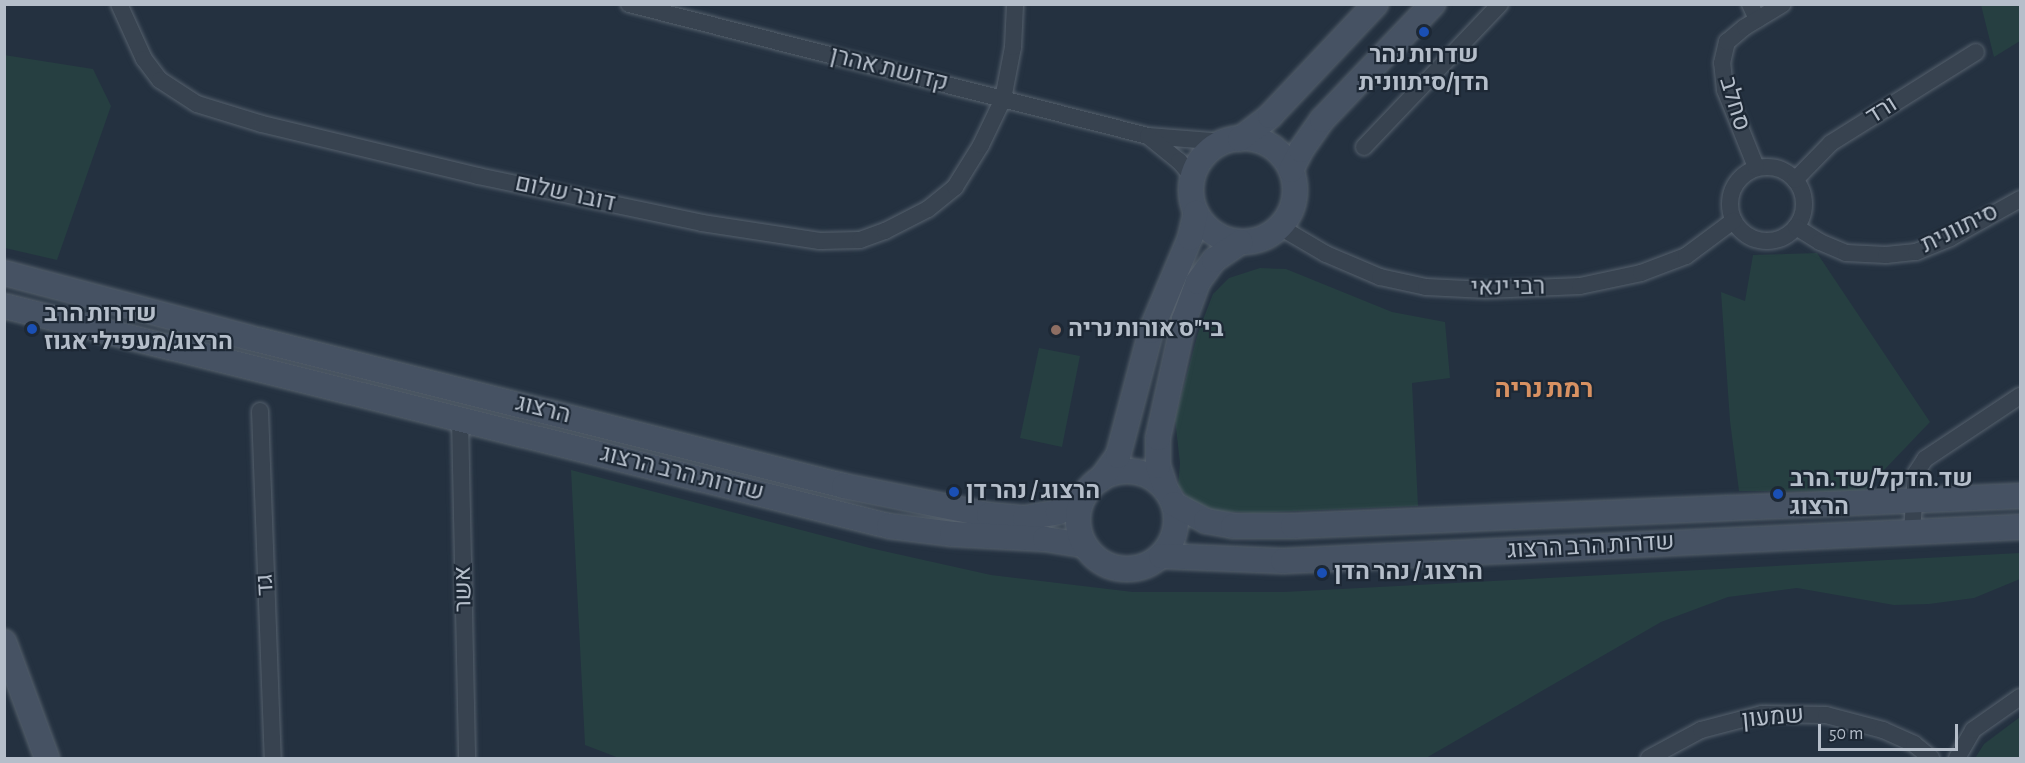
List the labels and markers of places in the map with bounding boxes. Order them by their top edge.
marker: שדרות נהר הדן/סיתוונית [1417,25,1431,39]
place label: שדרות נהר הדן/סיתוונית [1359,42,1489,98]
place label: שדרות הרב הרצוג/מעפילי אגוז [44,301,233,357]
place label: בי"ס אורות נריה [1068,316,1224,344]
marker: שדרות הרב הרצוג/מעפילי אגוז [25,322,39,336]
marker: בי"ס אורות נריה [1049,323,1063,337]
place label: שד.הדקל/שד.הרב הרצוג [1790,466,1973,522]
place label: הרצוג / נהר דן [966,478,1100,506]
marker: הרצוג / נהר דן [947,485,961,499]
marker: שד.הדקל/שד.הרב הרצוג [1771,487,1785,501]
place label: הרצוג / נהר הדן [1334,559,1483,587]
marker: הרצוג / נהר הדן [1315,566,1329,580]

